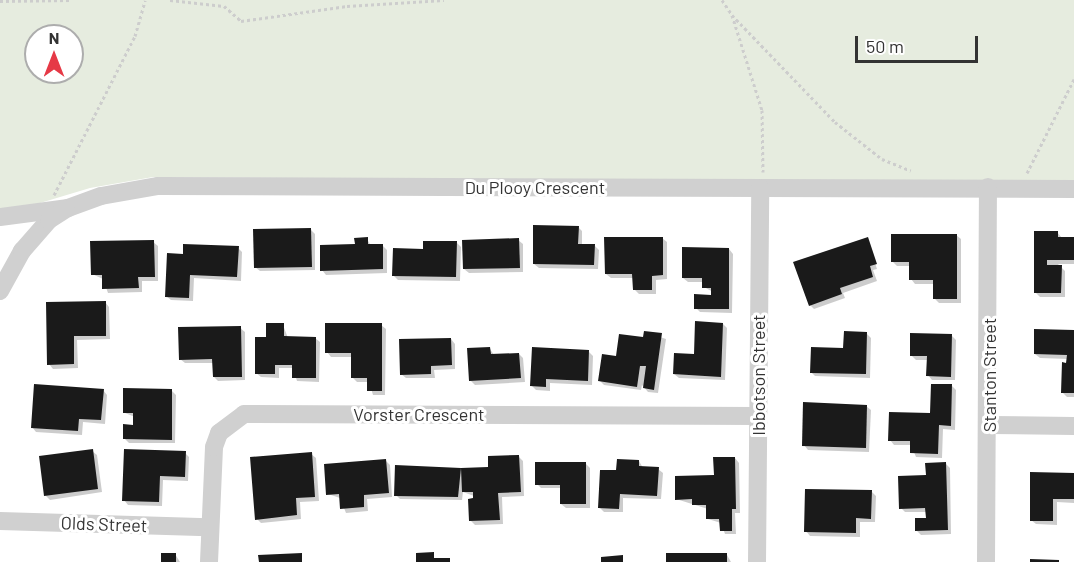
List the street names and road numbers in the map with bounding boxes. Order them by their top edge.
street label: Du Plooy Crescent [465,176,605,198]
street label: Ibbotson Street [747,314,769,436]
street label: Stanton Street [978,318,1000,432]
street label: Vorster Crescent [353,403,485,425]
street label: Olds Street [60,512,148,536]

